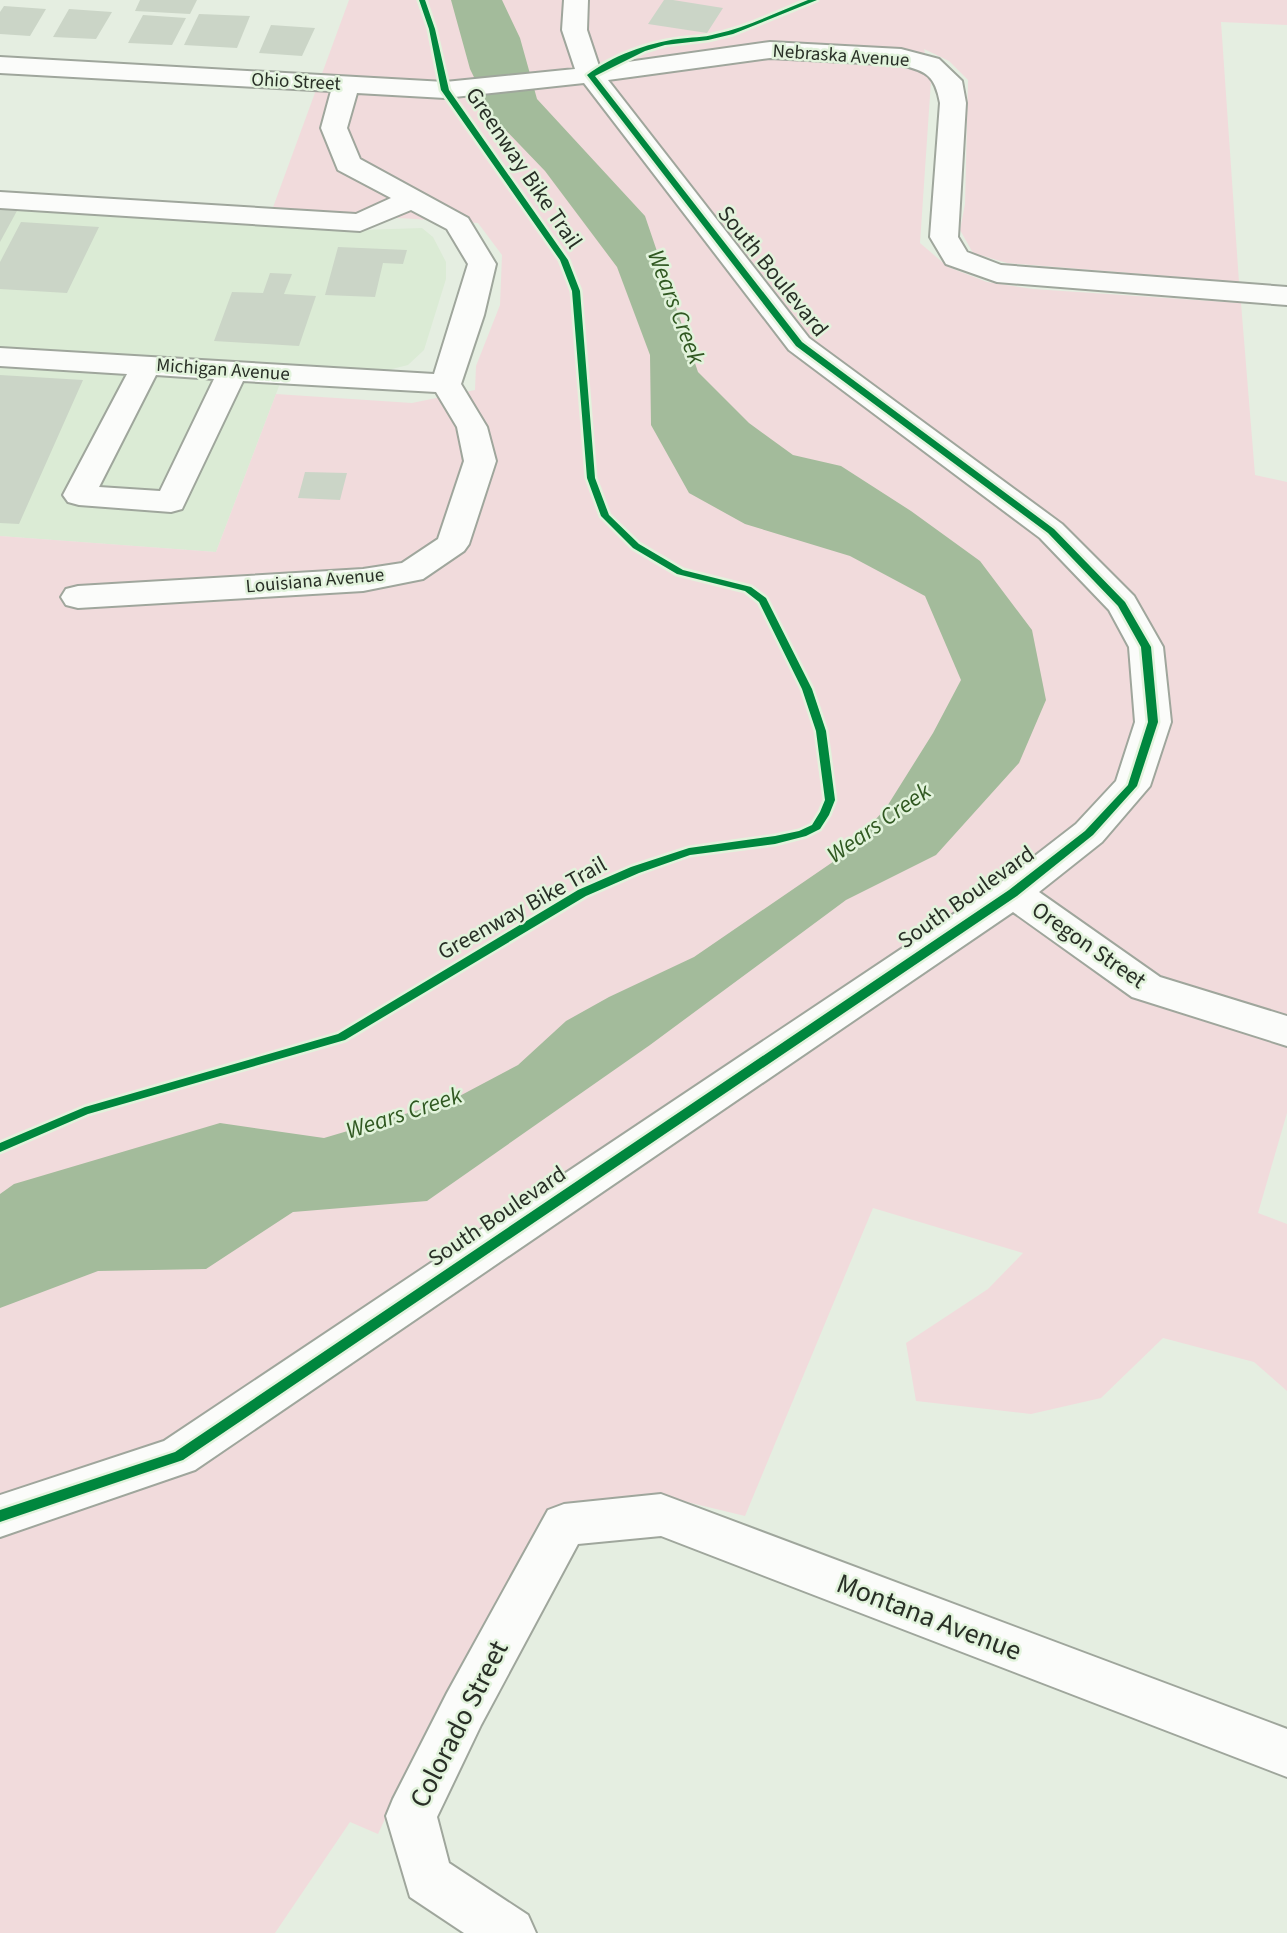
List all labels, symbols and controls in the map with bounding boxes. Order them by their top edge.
street label: Nebraska Avenue [772,38,910,74]
street label: Ohio Street [251,66,342,98]
street label: Greenway Bike Trail [458,81,590,255]
street label: South Boulevard [710,198,836,344]
water label: Wears Creek [638,244,714,370]
street label: Michigan Avenue [155,352,291,388]
street label: Louisiana Avenue [245,562,385,600]
water label: Wears Creek [820,774,939,872]
street label: South Boulevard [891,837,1041,957]
street label: Greenway Bike Trail [432,848,612,968]
street label: Oregon Street [1025,893,1153,997]
water label: Wears Creek [341,1078,467,1148]
street label: South Boulevard [421,1157,573,1275]
street label: Montana Avenue [831,1563,1027,1671]
street label: Colorado Street [400,1633,519,1815]

